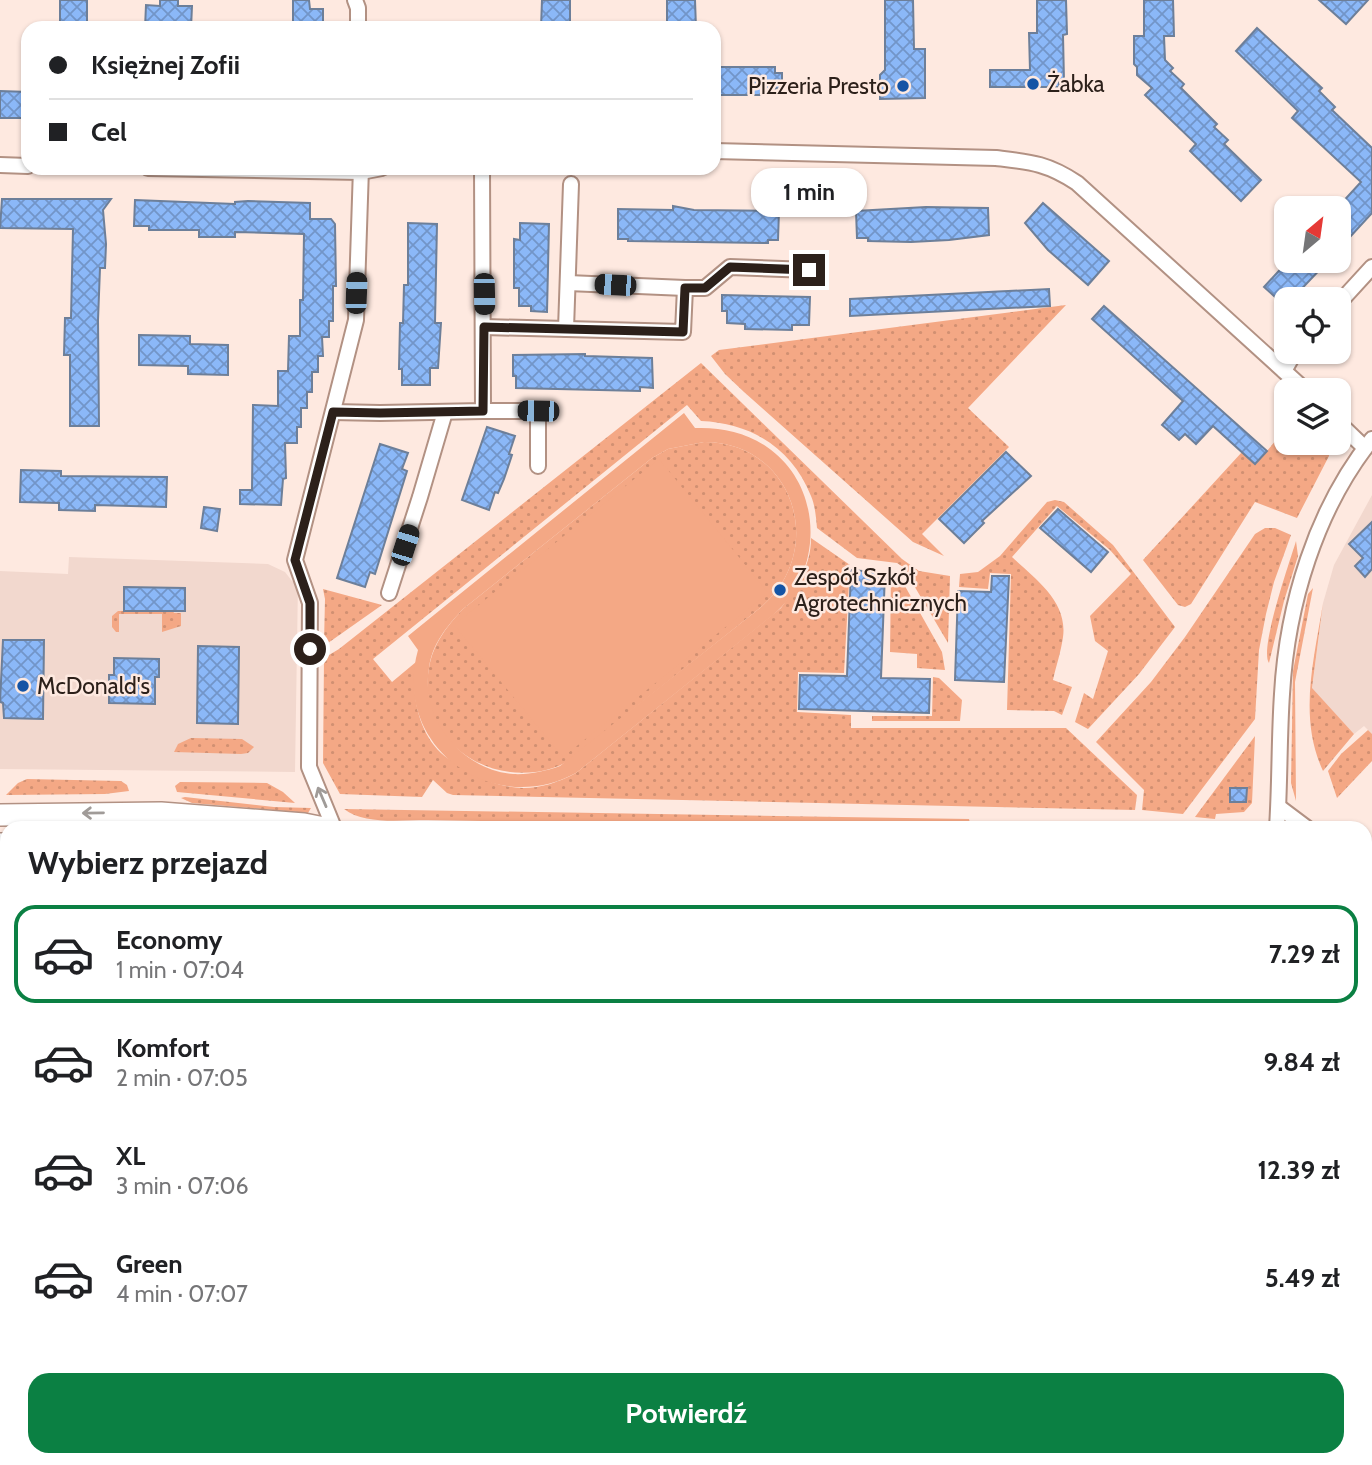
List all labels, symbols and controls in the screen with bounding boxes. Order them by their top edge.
text: Księżnej Zofii [91,49,240,81]
place label: Żabka [1047,70,1105,98]
place label: Pizzeria Presto [748,72,889,100]
marker: Żabka [1025,76,1041,92]
marker: Pizzeria Presto [895,78,911,94]
text: Cel [91,116,127,148]
callout: 1 min [751,168,867,218]
text: 1 min [783,178,835,206]
north arrow [1274,196,1351,273]
map controls [1274,196,1351,455]
route end [793,254,825,286]
car [345,272,368,314]
car [474,273,495,315]
car [594,273,637,297]
button: locate [1274,287,1351,364]
button: layers [1274,378,1351,455]
car [517,400,560,422]
car [389,522,422,568]
place label: Zespół Szkół Agrotechnicznych [794,563,967,617]
marker: Zespół Szkół Agrotechnicznych [772,582,788,598]
route start [294,633,326,665]
place label: McDonald's [37,672,150,700]
marker: McDonald's [15,678,31,694]
one-way arrow [314,787,327,808]
one-way arrow [82,806,105,820]
text: Wybierz przejazd [28,843,268,882]
icon: car [32,923,95,986]
text: Economy [116,924,222,956]
text: 7.29 zł [1269,938,1340,970]
text: 1 min · 07:04 [116,956,244,984]
icon: car [32,1031,95,1094]
text: Komfort [116,1032,210,1064]
text: 9.84 zł [1263,1046,1340,1078]
text: 2 min · 07:05 [116,1064,248,1092]
icon: car [32,1139,95,1202]
text: XL [116,1140,145,1172]
text: 12.39 zł [1257,1154,1340,1186]
text: 3 min · 07:06 [116,1172,249,1200]
icon: car [32,1247,95,1310]
text: Green [116,1248,183,1280]
text: 5.49 zł [1265,1262,1340,1294]
text: 4 min · 07:07 [116,1280,248,1308]
button: Potwierdź [28,1373,1344,1453]

